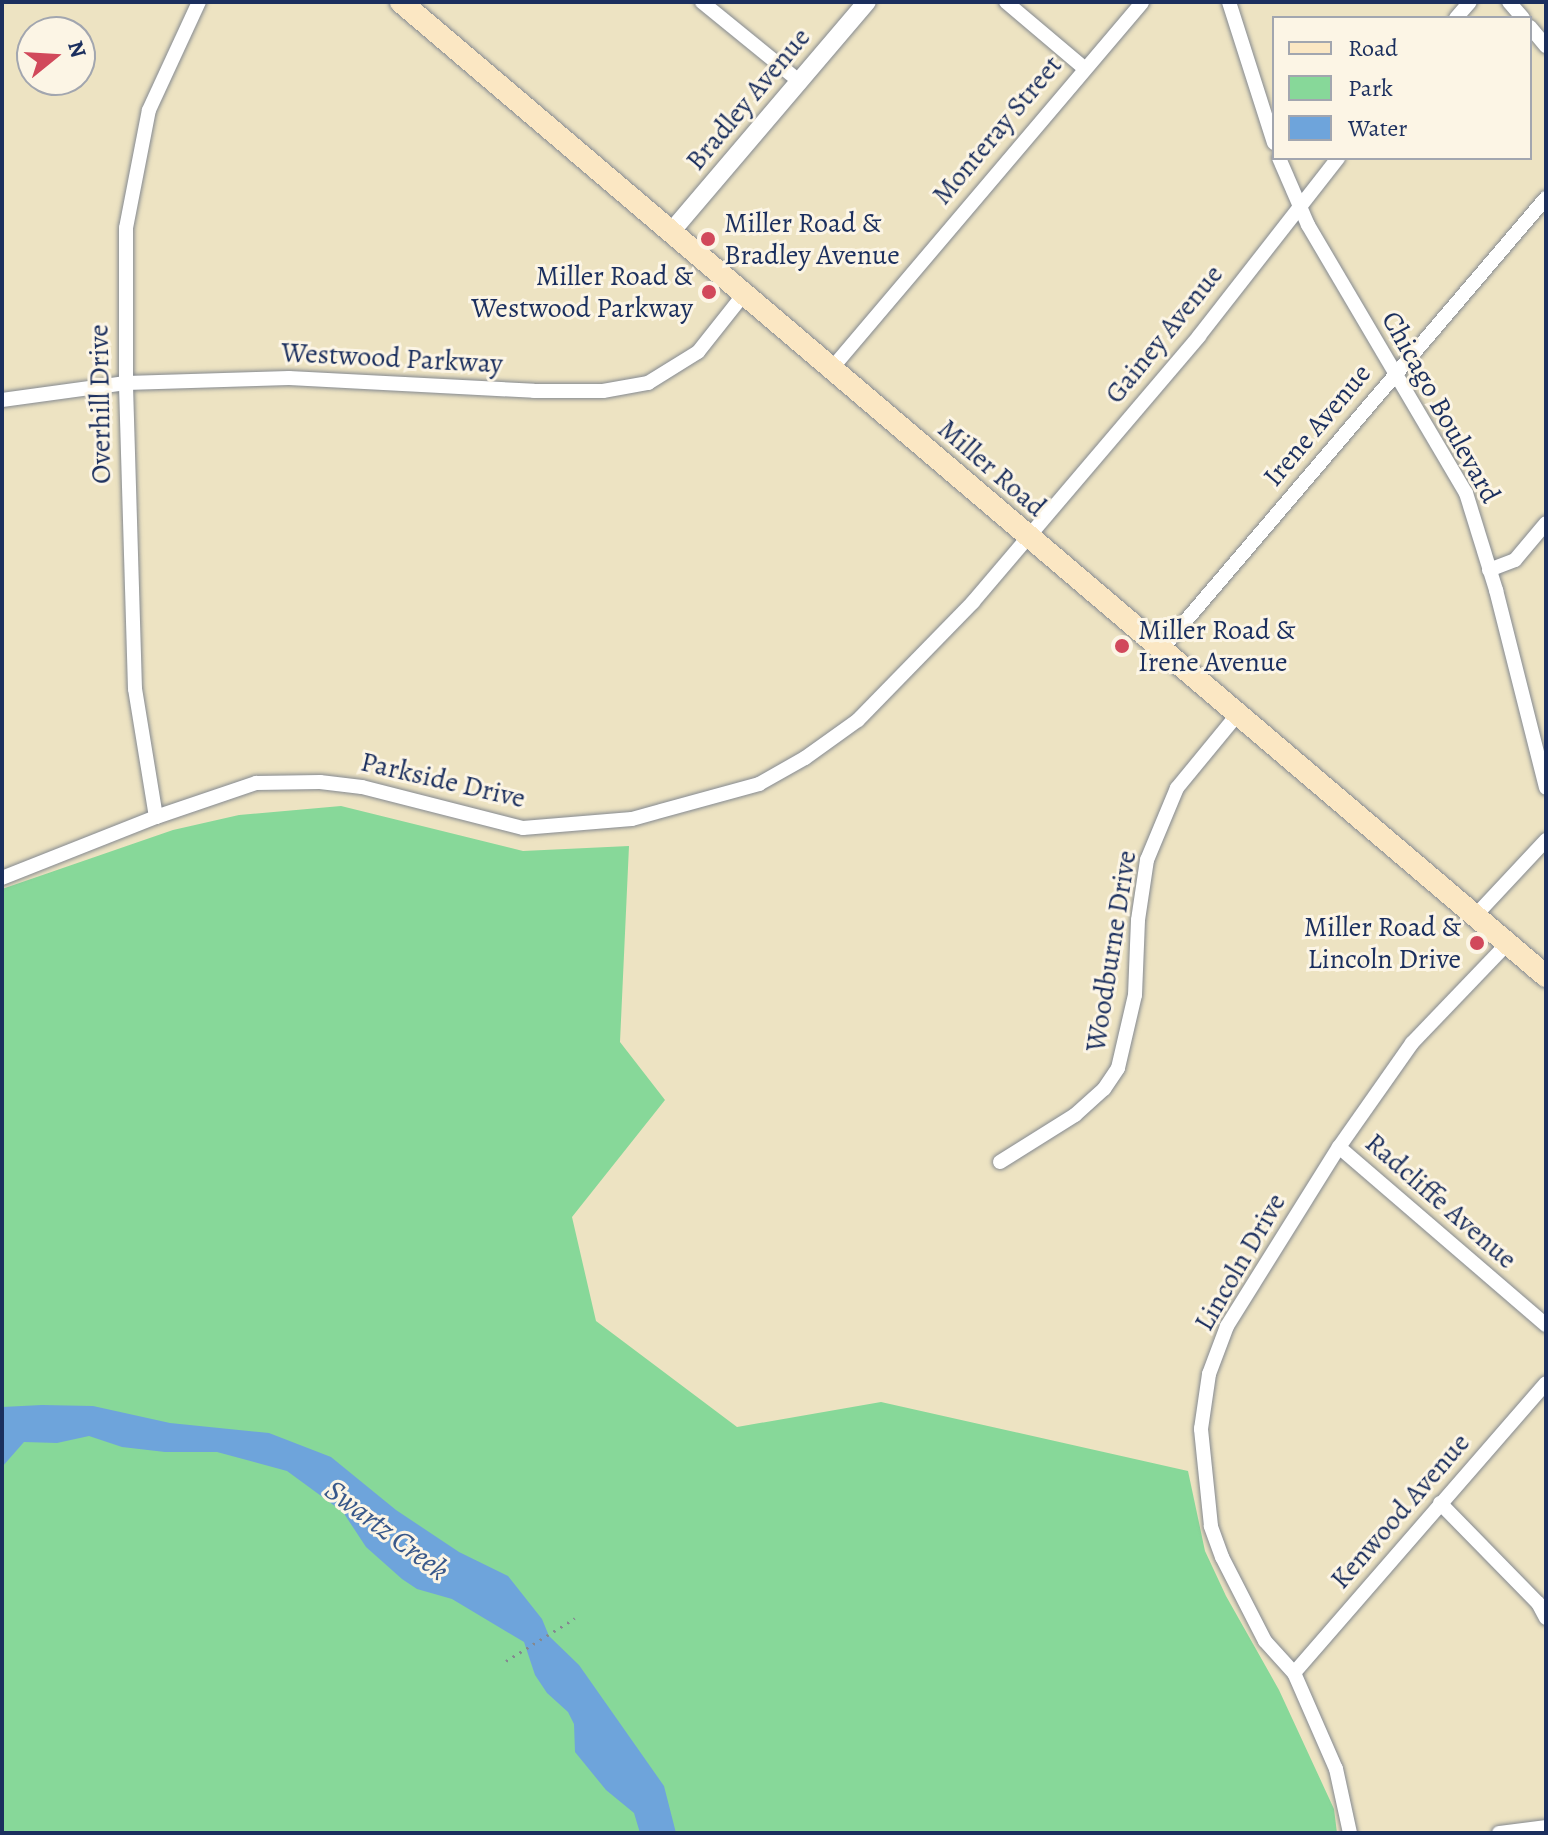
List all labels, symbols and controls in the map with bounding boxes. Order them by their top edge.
north arrow [16,16,96,96]
legend [1272,16,1532,160]
street label: Bradley Avenue [679,21,817,177]
text: Road [1348,32,1398,64]
text: N [60,37,94,61]
street label: Monteray Street [925,49,1069,211]
text: Park [1348,72,1393,104]
text: Water [1348,112,1408,144]
place label: Miller Road & Bradley Avenue [724,206,900,272]
marker: Miller Road & Bradley Avenue [699,230,717,248]
street label: Gainey Avenue [1098,258,1230,410]
place label: Miller Road & Westwood Parkway [471,259,693,325]
marker: Miller Road & Westwood Parkway [700,283,718,301]
street label: Chicago Boulevard [1374,305,1508,509]
street label: Overhill Drive [82,324,118,484]
street label: Westwood Parkway [280,335,504,381]
street label: Irene Avenue [1256,357,1378,493]
street label: Miller Road [931,412,1053,524]
place label: Miller Road & Irene Avenue [1138,613,1295,679]
marker: Miller Road & Irene Avenue [1113,637,1131,655]
street label: Parkside Drive [358,745,528,815]
street label: Woodburne Drive [1079,848,1143,1054]
place label: Miller Road & Lincoln Drive [1304,910,1461,976]
marker: Miller Road & Lincoln Drive [1468,934,1486,952]
street label: Radcliffe Avenue [1358,1126,1524,1276]
street label: Lincoln Drive [1187,1187,1293,1337]
street label: Kenwood Avenue [1323,1426,1477,1596]
water label: Swartz Creek [318,1472,456,1588]

